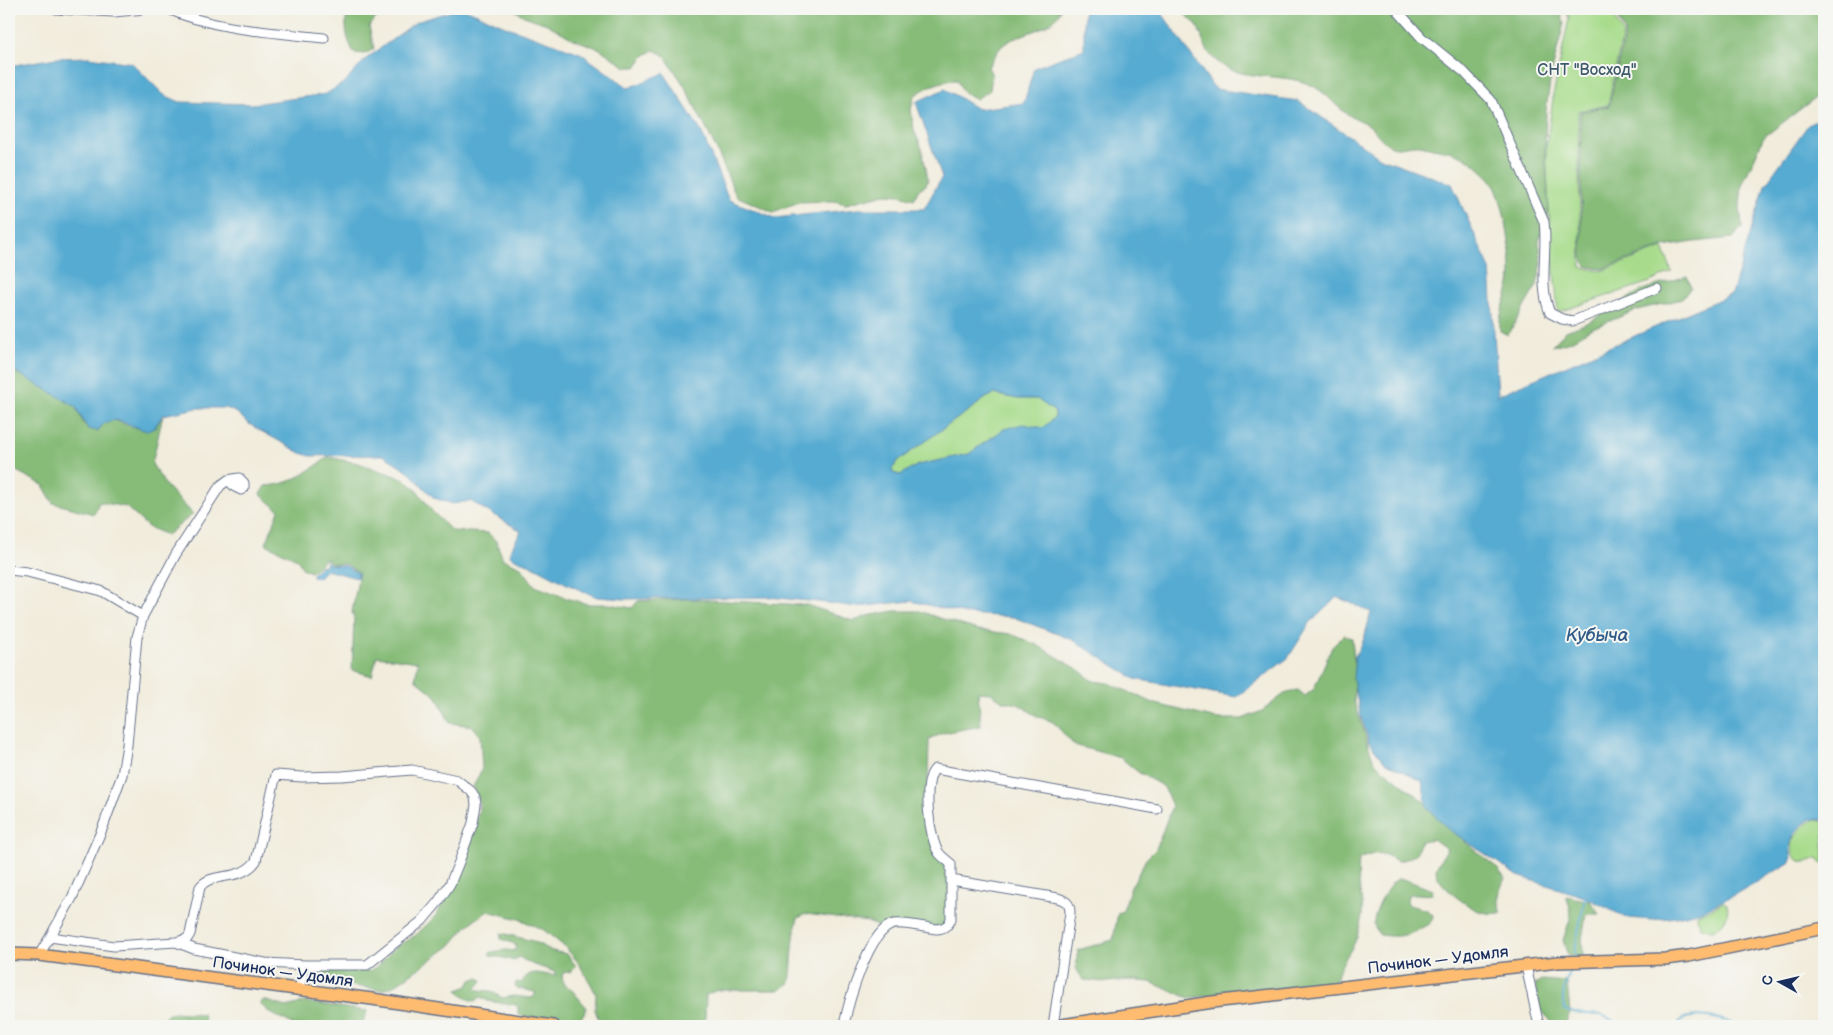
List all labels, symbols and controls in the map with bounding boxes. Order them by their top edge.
park label: СНТ "Восход" [1537,61,1637,80]
water label: Кубыча [1566,625,1628,646]
street label: Починок — Удомля [1367,942,1510,979]
street label: Починок — Удомля [211,953,354,992]
north arrow [1756,958,1806,1008]
text: С [1759,974,1777,986]

